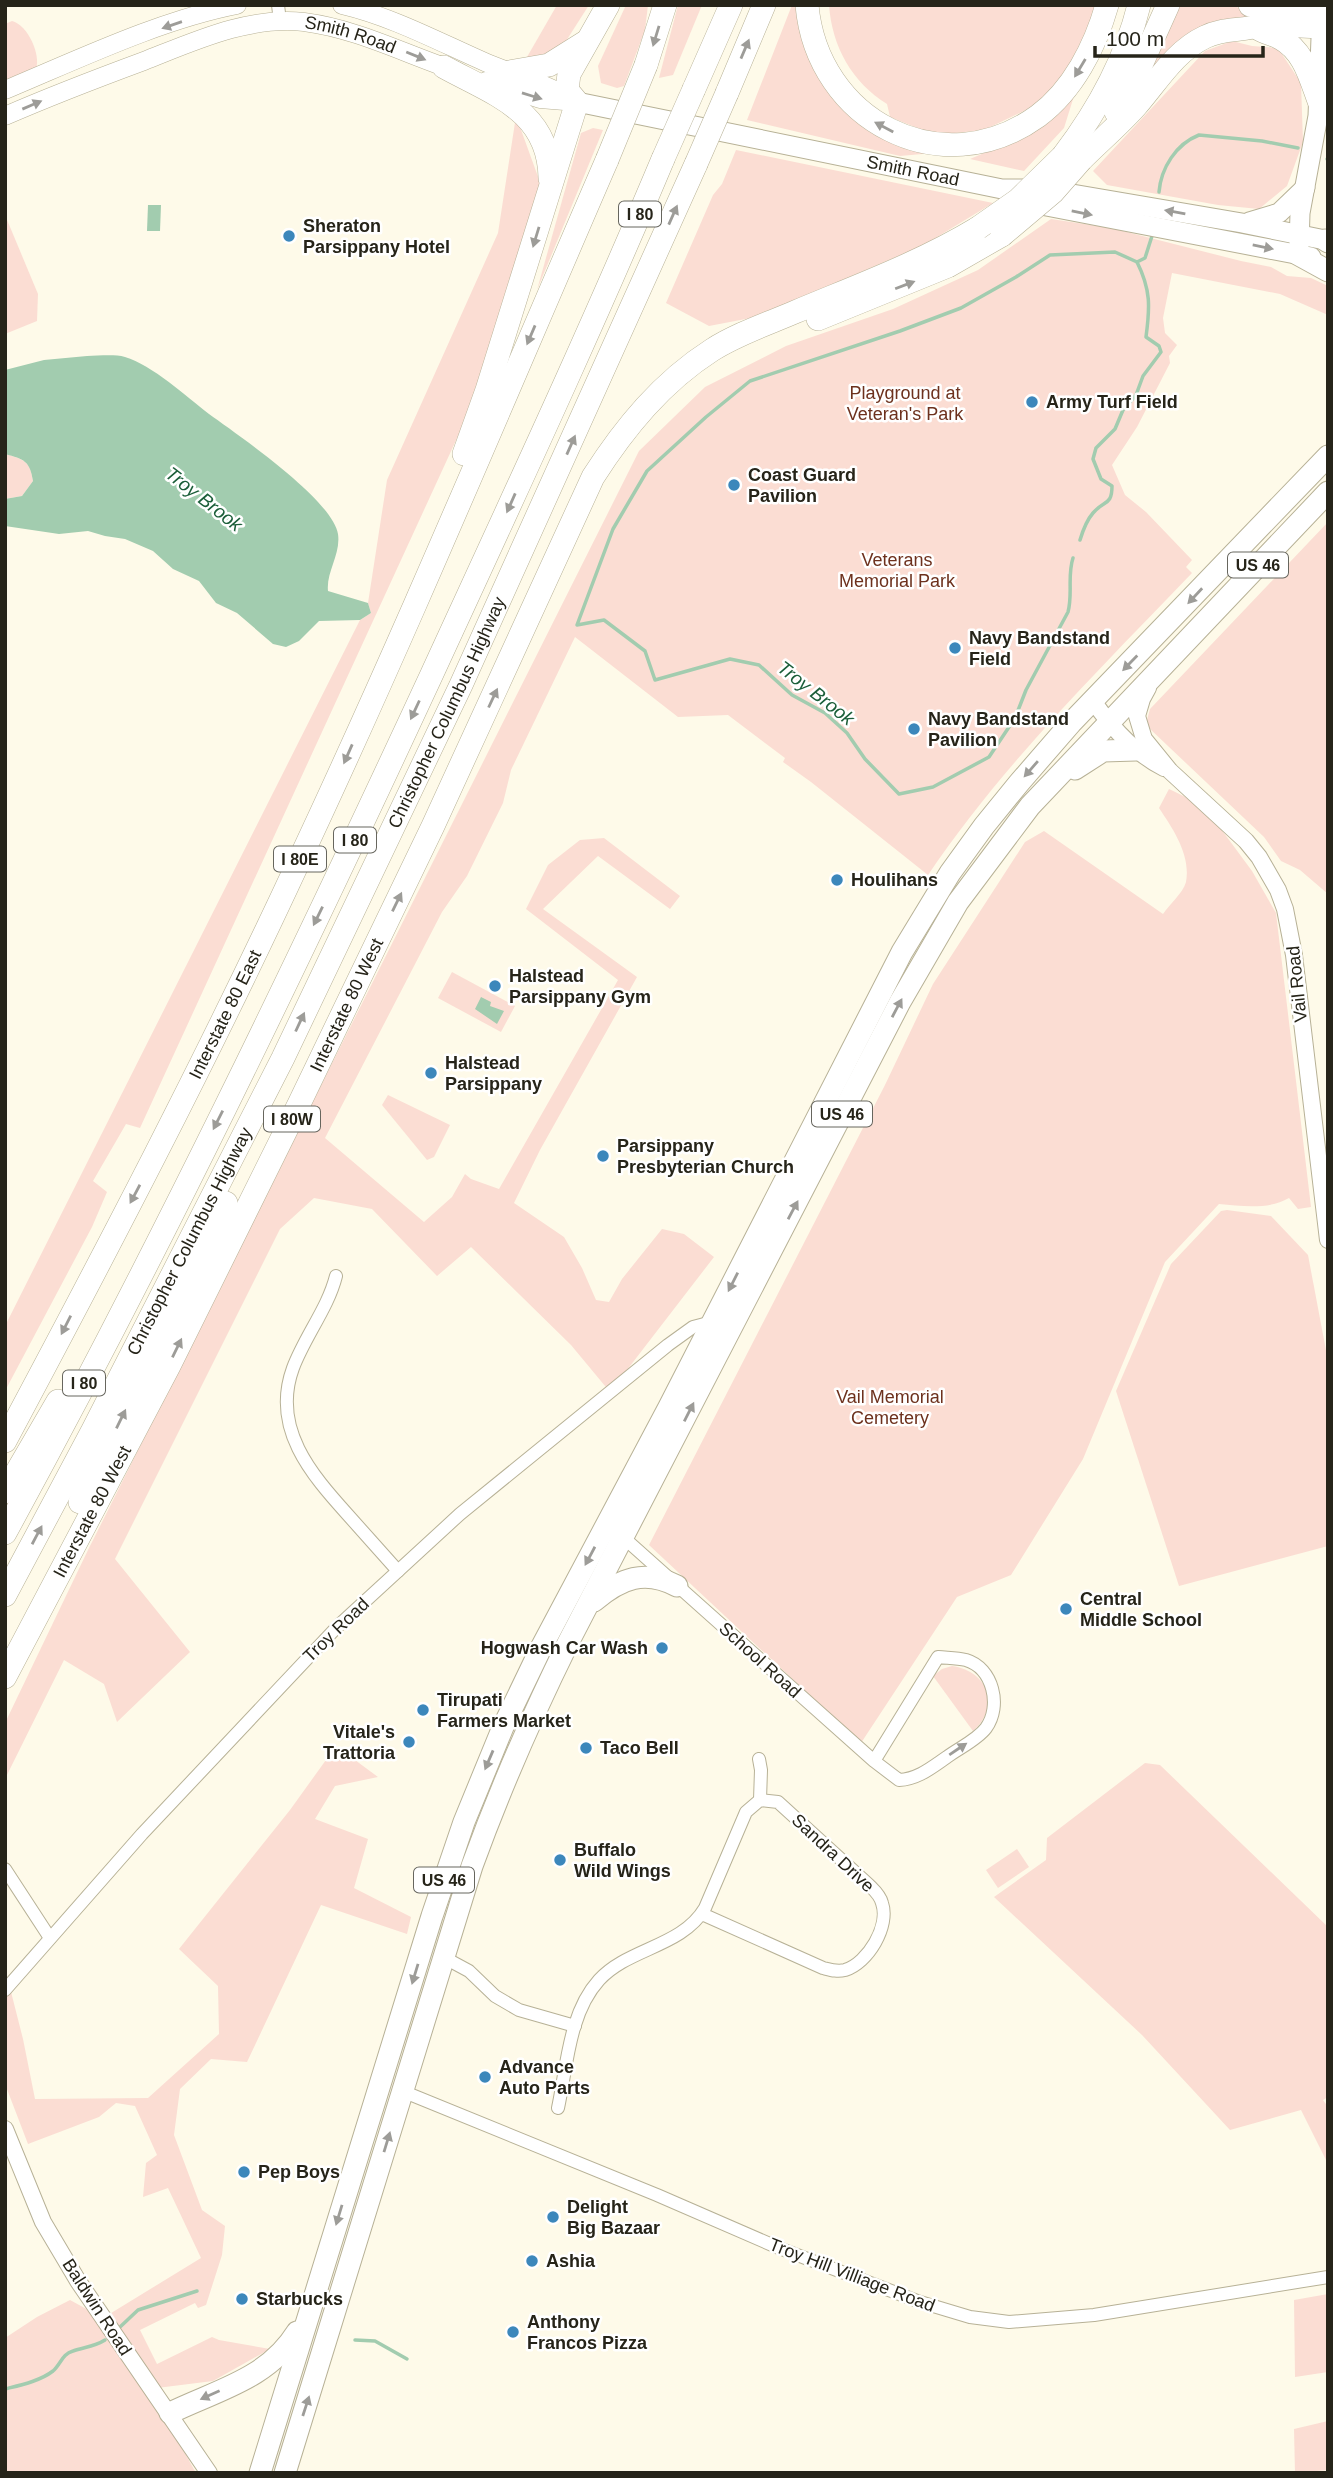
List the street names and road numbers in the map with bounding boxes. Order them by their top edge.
street label: Smith Road [303,12,399,57]
street label: Smith Road [865,152,961,190]
road number: I 80 [619,202,661,227]
road number: US 46 [1228,552,1288,578]
street label: Christopher Columbus Highway [384,594,509,832]
road number: I 80 [334,828,376,852]
road number: I 80E [274,846,326,872]
street label: Interstate 80 West [306,935,387,1075]
street label: Vail Road [1283,945,1311,1023]
street label: Interstate 80 East [185,947,265,1082]
road number: US 46 [812,1102,872,1126]
road number: I 80W [264,1106,320,1132]
street label: Christopher Columbus Highway [123,1124,256,1359]
road number: I 80 [63,1371,105,1396]
street label: Interstate 80 West [49,1442,135,1581]
street label: Troy Road [299,1594,373,1666]
street label: School Road [715,1618,805,1702]
street label: Sandra Drive [788,1810,878,1896]
road number: US 46 [414,1868,474,1892]
street label: Troy Hill Villiage Road [766,2234,938,2316]
street label: Baldwin Road [58,2255,136,2359]

